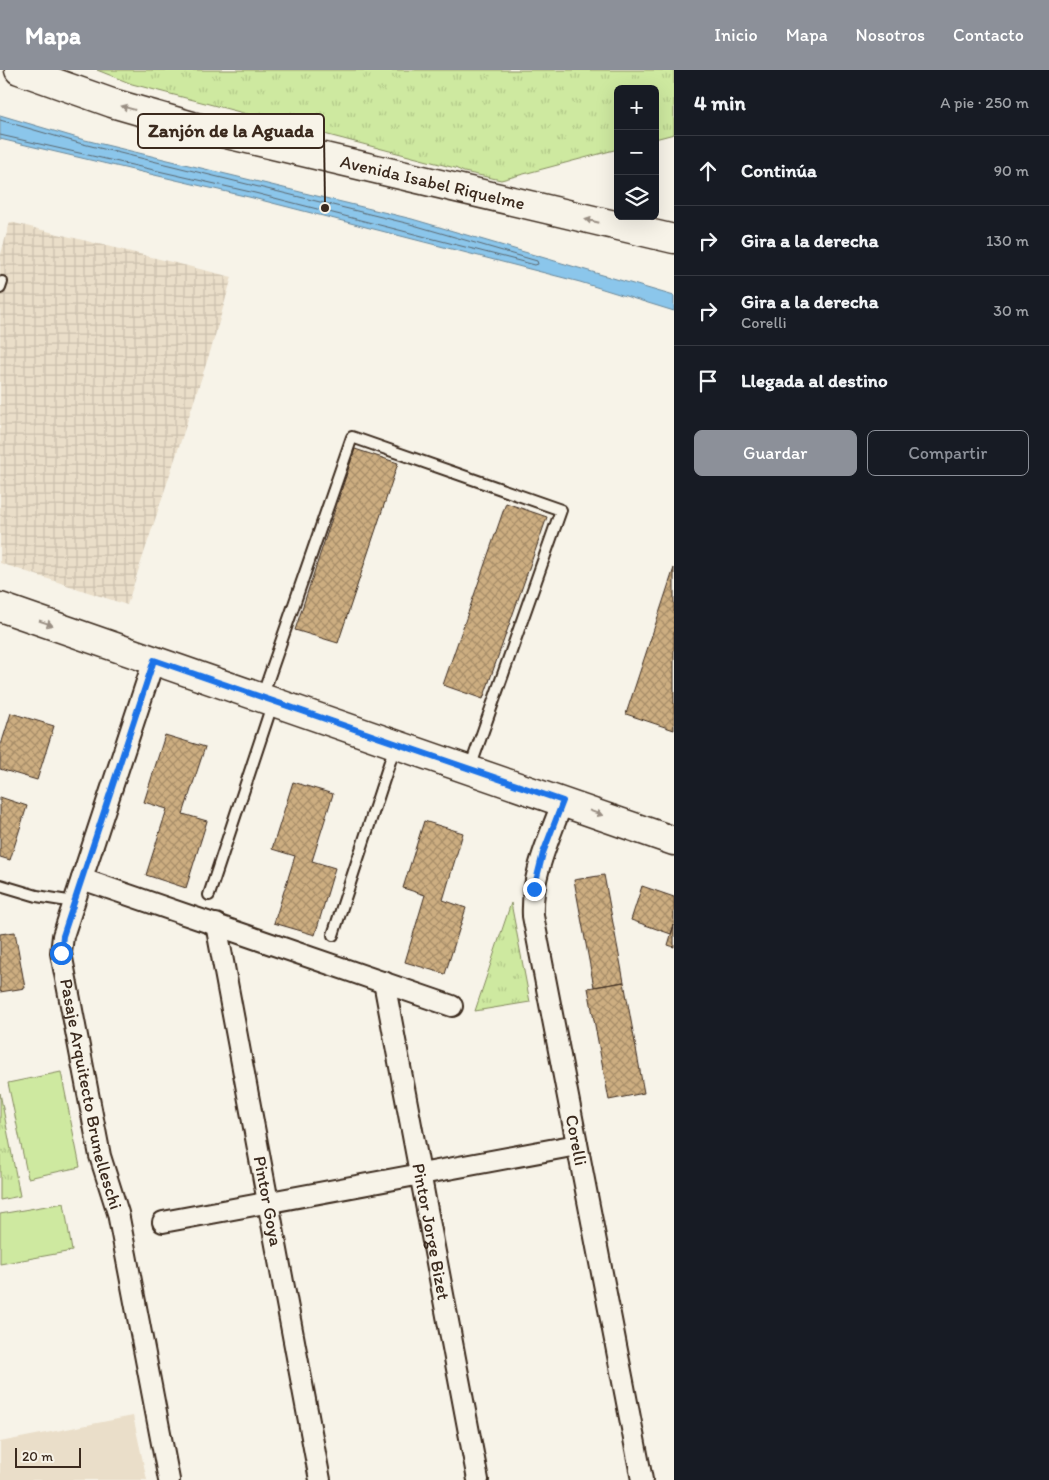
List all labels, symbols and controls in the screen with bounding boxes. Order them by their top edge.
text: Mapa [25,21,81,50]
text: Inicio [714,24,758,46]
text: Mapa [786,24,828,46]
text: Nosotros [856,24,925,46]
text: Contacto [953,24,1024,46]
map controls [614,85,659,220]
button: + [614,85,659,130]
text: 4 min [694,90,746,115]
text: A pie · 250 m [940,93,1029,112]
one-way arrow [121,103,136,111]
callout: Zanjón de la Aguada [138,114,324,148]
text: Zanjón de la Aguada [148,119,315,142]
button: − [614,130,659,175]
street label: Avenida Isabel Riquelme [338,150,527,215]
icon: ahead [694,157,722,185]
text: Continúa [741,159,817,182]
text: 90 m [994,161,1029,180]
button: layers [614,175,659,220]
one-way arrow [585,217,600,225]
icon: right [694,227,722,255]
text: Gira a la derecha [741,229,879,252]
text: 130 m [986,231,1029,250]
text: Gira a la derecha [741,290,879,313]
icon: right [694,297,722,325]
text: 30 m [993,301,1029,320]
text: Corelli [741,313,787,332]
icon: arrive [694,367,722,395]
text: Llegada al destino [741,369,888,392]
button: Guardar [694,430,857,476]
button: Compartir [867,430,1029,476]
one-way arrow [39,619,54,627]
one-way arrow [589,810,604,817]
route end [523,878,546,901]
route start [50,942,73,965]
street label: Pasaje Arquitecto Brunelleschi [55,977,127,1212]
street label: Corelli [561,1113,592,1167]
street label: Pintor Goya [249,1154,287,1249]
street label: Pintor Jorge Bizet [407,1161,455,1302]
scale bar [15,1445,81,1468]
text: 20 m [22,1448,53,1465]

